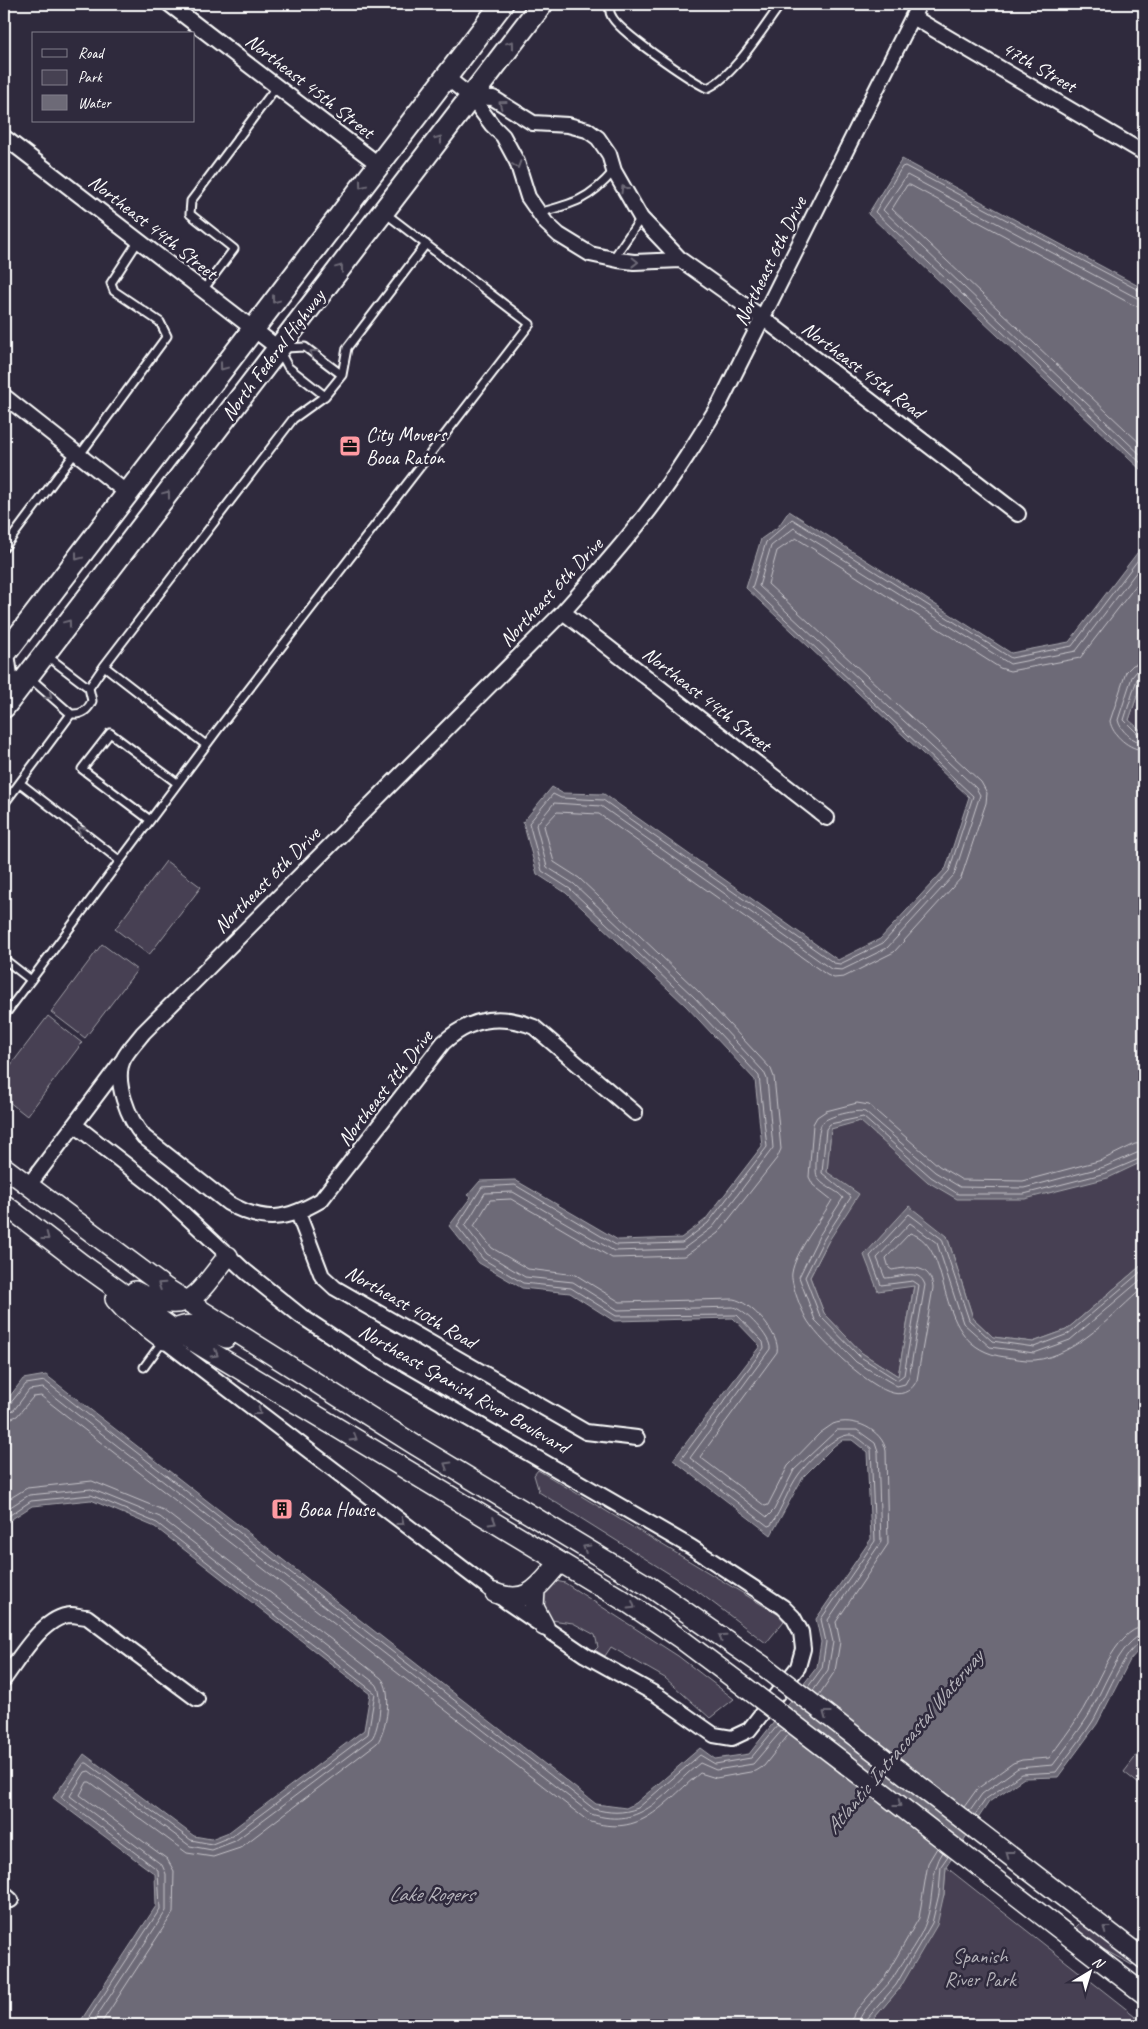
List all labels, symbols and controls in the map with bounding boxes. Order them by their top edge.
street label: Northeast 45th Street [241,28,381,146]
legend [32,32,195,122]
street label: 47th Street [997,36,1083,99]
one-way arrow [506,41,514,50]
text: Road [78,44,105,63]
text: Park [78,68,103,87]
text: Water [78,94,112,113]
one-way arrow [498,101,508,110]
one-way arrow [433,136,441,145]
one-way arrow [512,161,522,169]
street label: Northeast 44th Street [84,169,224,287]
one-way arrow [359,179,368,188]
one-way arrow [620,185,630,194]
street label: Northeast 6th Drive [728,191,813,330]
one-way arrow [631,256,639,267]
one-way arrow [334,264,343,274]
street label: North Federal Highway [216,283,332,425]
one-way arrow [272,294,280,303]
street label: Northeast 45th Road [797,316,932,426]
one-way arrow [310,350,319,358]
one-way arrow [221,361,229,370]
place label: City Movers Boca Raton [366,422,448,470]
office icon: City Movers Boca Raton [338,434,362,458]
one-way arrow [161,491,169,500]
street label: Northeast 6th Drive [494,531,609,652]
one-way arrow [75,551,84,561]
one-way arrow [62,620,70,629]
street label: Northeast 44th Street [638,641,778,759]
one-way arrow [43,690,52,698]
street label: Northeast 6th Drive [209,821,326,938]
one-way arrow [78,826,87,835]
street label: Northeast 7th Drive [332,1024,439,1151]
one-way arrow [41,1231,50,1240]
street label: Northeast 40th Road [341,1259,484,1356]
one-way arrow [158,1282,167,1291]
street label: Northeast Spanish River Boulevard [355,1319,576,1461]
one-way arrow [209,1348,218,1358]
one-way arrow [252,1407,261,1415]
one-way arrow [349,1432,358,1442]
one-way arrow [443,1461,452,1471]
building icon: Boca House [270,1497,294,1521]
place label: Boca House [298,1497,376,1522]
one-way arrow [488,1515,497,1525]
one-way arrow [395,1516,405,1525]
one-way arrow [583,1545,592,1555]
one-way arrow [627,1600,636,1609]
one-way arrow [718,1634,728,1643]
water label: Atlantic Intracoastal Waterway [819,1642,991,1839]
one-way arrow [822,1711,832,1720]
one-way arrow [892,1798,902,1807]
one-way arrow [1005,1851,1015,1860]
water label: Lake Rogers [389,1881,477,1907]
one-way arrow [1103,1926,1112,1934]
park label: Spanish River Park [945,1944,1017,1992]
north arrow [1066,1946,1116,1996]
text: N [1089,1953,1108,1973]

